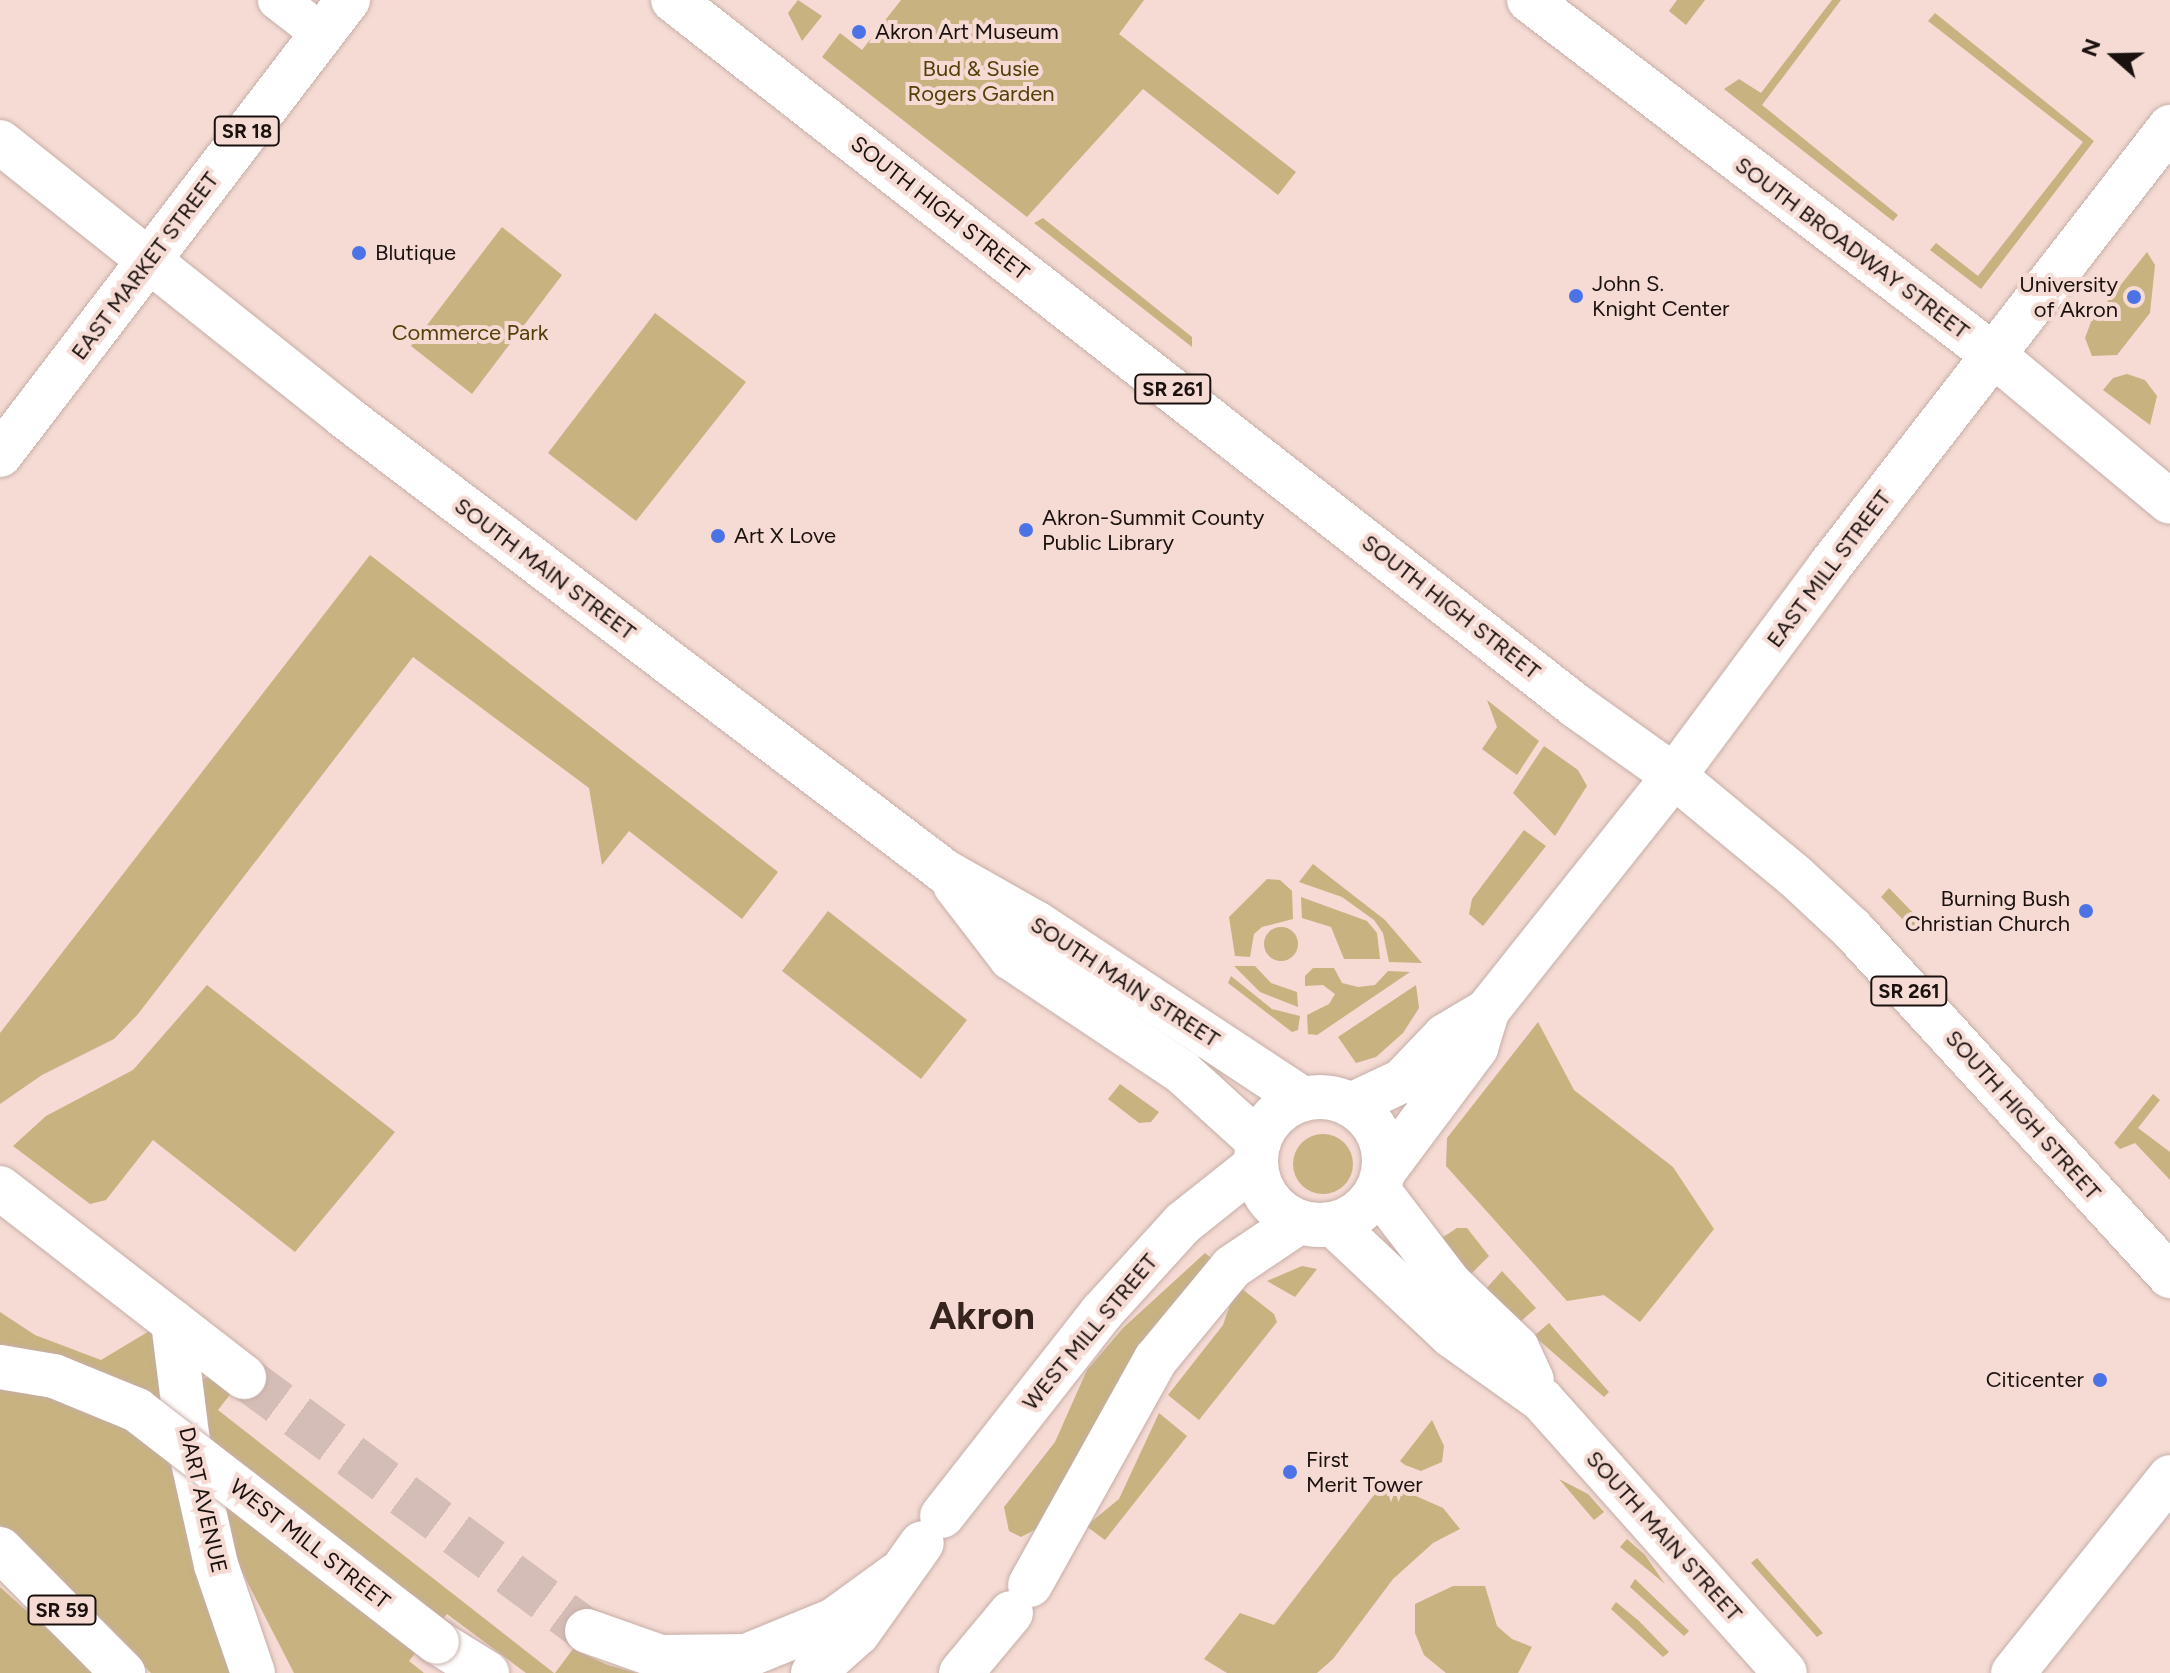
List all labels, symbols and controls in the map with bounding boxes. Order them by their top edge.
north arrow [2074,16,2154,96]
place label: Akron Art Museum [875,19,1059,45]
marker: Akron Art Museum [850,23,868,41]
text: N [2075,35,2107,60]
park label: Bud & Susie Rogers Garden [907,55,1055,106]
road number: SR 18 [213,115,281,147]
street label: SOUTH HIGH STREET [846,130,1034,286]
street label: SOUTH BROADWAY STREET [1730,152,1974,344]
street label: EAST MARKET STREET [66,167,224,365]
place label: Blutique [375,240,456,266]
marker: Blutique [350,244,368,262]
place label: John S. Knight Center [1592,270,1730,322]
place label: University of Akron [2019,271,2118,322]
marker: John S. Knight Center [1567,287,1585,305]
marker: University of Akron [2125,288,2143,306]
park label: Commerce Park [392,320,548,346]
road number: SR 261 [1133,373,1213,405]
street label: EAST MILL STREET [1761,485,1897,653]
street label: SOUTH MAIN STREET [449,492,641,646]
place label: Akron-Summit County Public Library [1042,504,1264,556]
marker: Akron-Summit County Public Library [1017,521,1035,539]
place label: Art X Love [734,523,836,549]
marker: Art X Love [709,527,727,545]
street label: SOUTH HIGH STREET [1357,529,1545,685]
place label: Burning Bush Christian Church [1905,885,2070,936]
marker: Burning Bush Christian Church [2077,902,2095,920]
street label: SOUTH MAIN STREET [1026,911,1224,1053]
road number: SR 261 [1869,975,1949,1007]
street label: SOUTH HIGH STREET [1940,1025,2106,1205]
street label: WEST MILL STREET [1017,1249,1163,1415]
district label: Akron [929,1294,1035,1340]
place label: Citicenter [1986,1367,2084,1393]
marker: Citicenter [2091,1371,2109,1389]
street label: DART AVENUE [173,1424,233,1576]
place label: First Merit Tower [1306,1446,1423,1498]
street label: SOUTH MAIN STREET [1581,1446,1747,1626]
marker: First Merit Tower [1281,1463,1299,1481]
street label: WEST MILL STREET [225,1473,395,1615]
road number: SR 59 [26,1594,98,1626]

